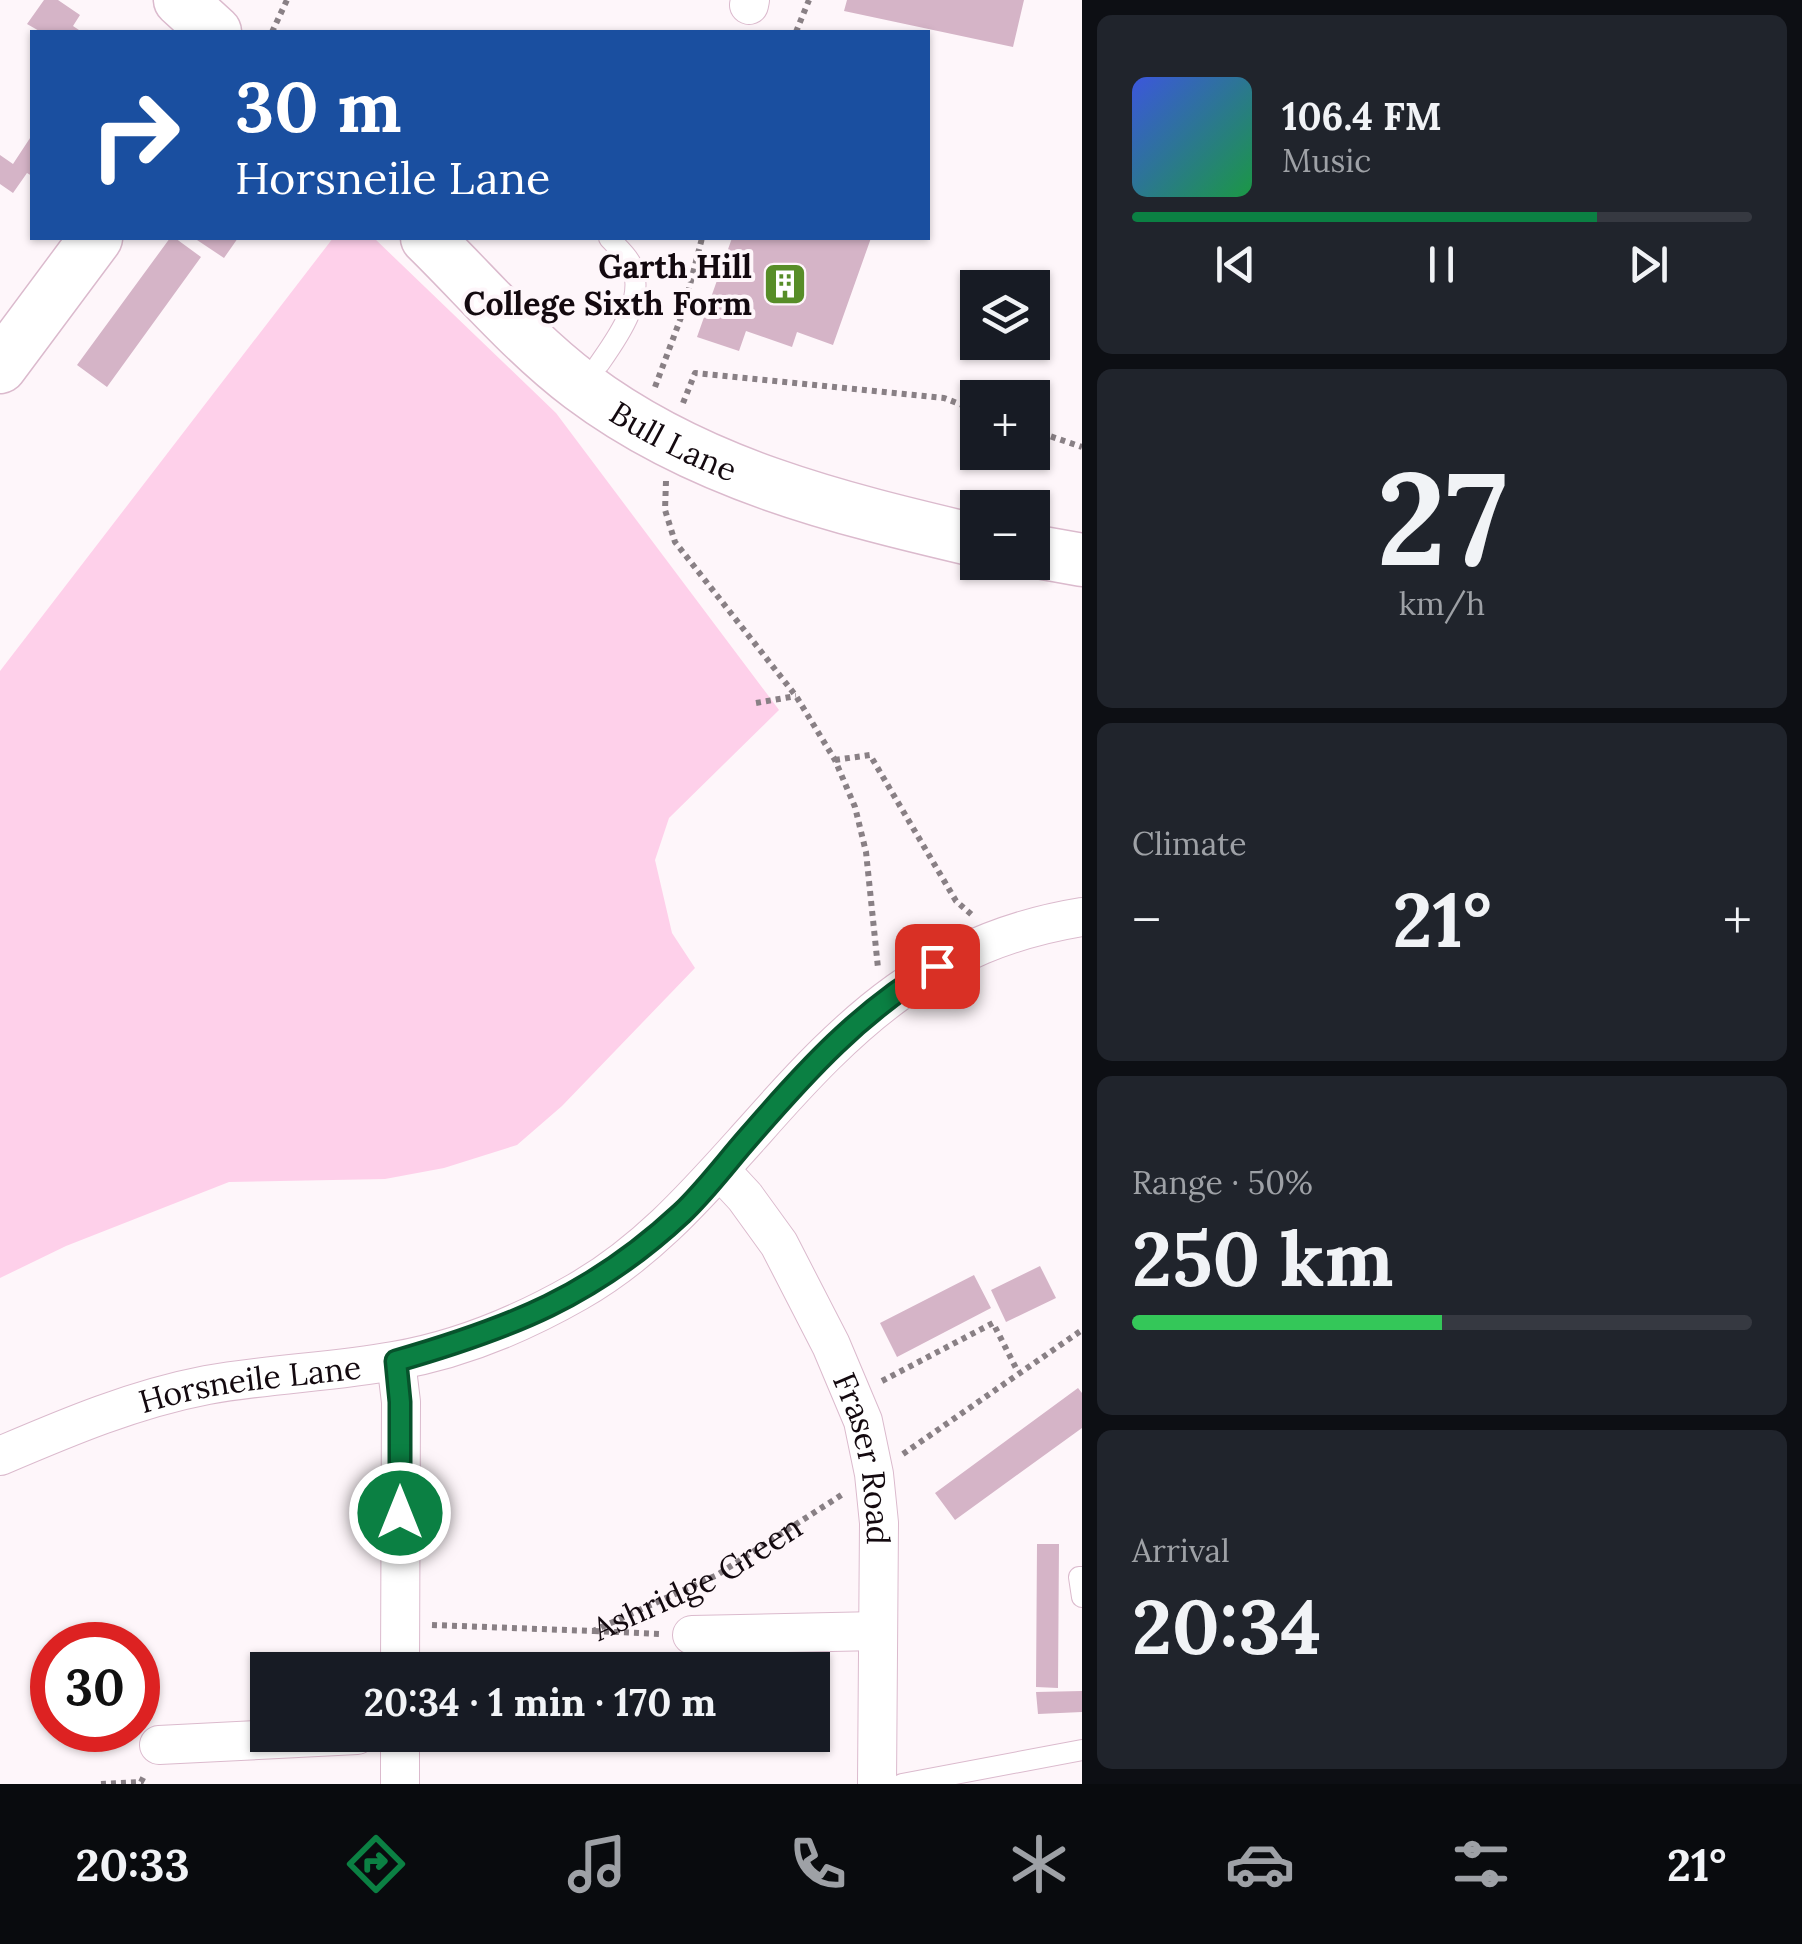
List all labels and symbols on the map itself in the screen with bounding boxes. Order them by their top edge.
place label: Garth Hill College Sixth Form [463,246,752,324]
building icon: Garth Hill College Sixth Form [762,261,808,307]
street label: Bull Lane [603,391,743,490]
pin [895,924,980,1009]
street label: Horsneile Lane [134,1346,363,1422]
street label: Fraser Road [824,1366,900,1545]
position arrow [348,1461,452,1565]
street label: Ashridge Green [585,1506,809,1650]
speed limit sign: 30 [30,1622,160,1752]

